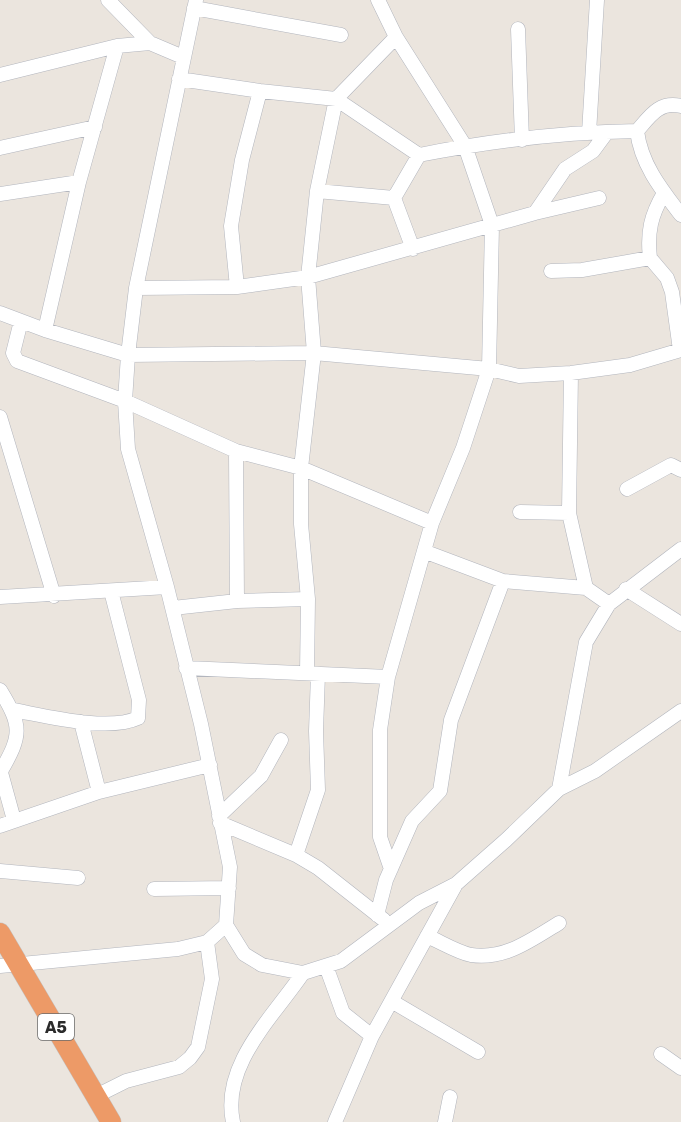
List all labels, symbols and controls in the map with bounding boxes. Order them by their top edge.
road number: A5 [38,1014,74,1040]

